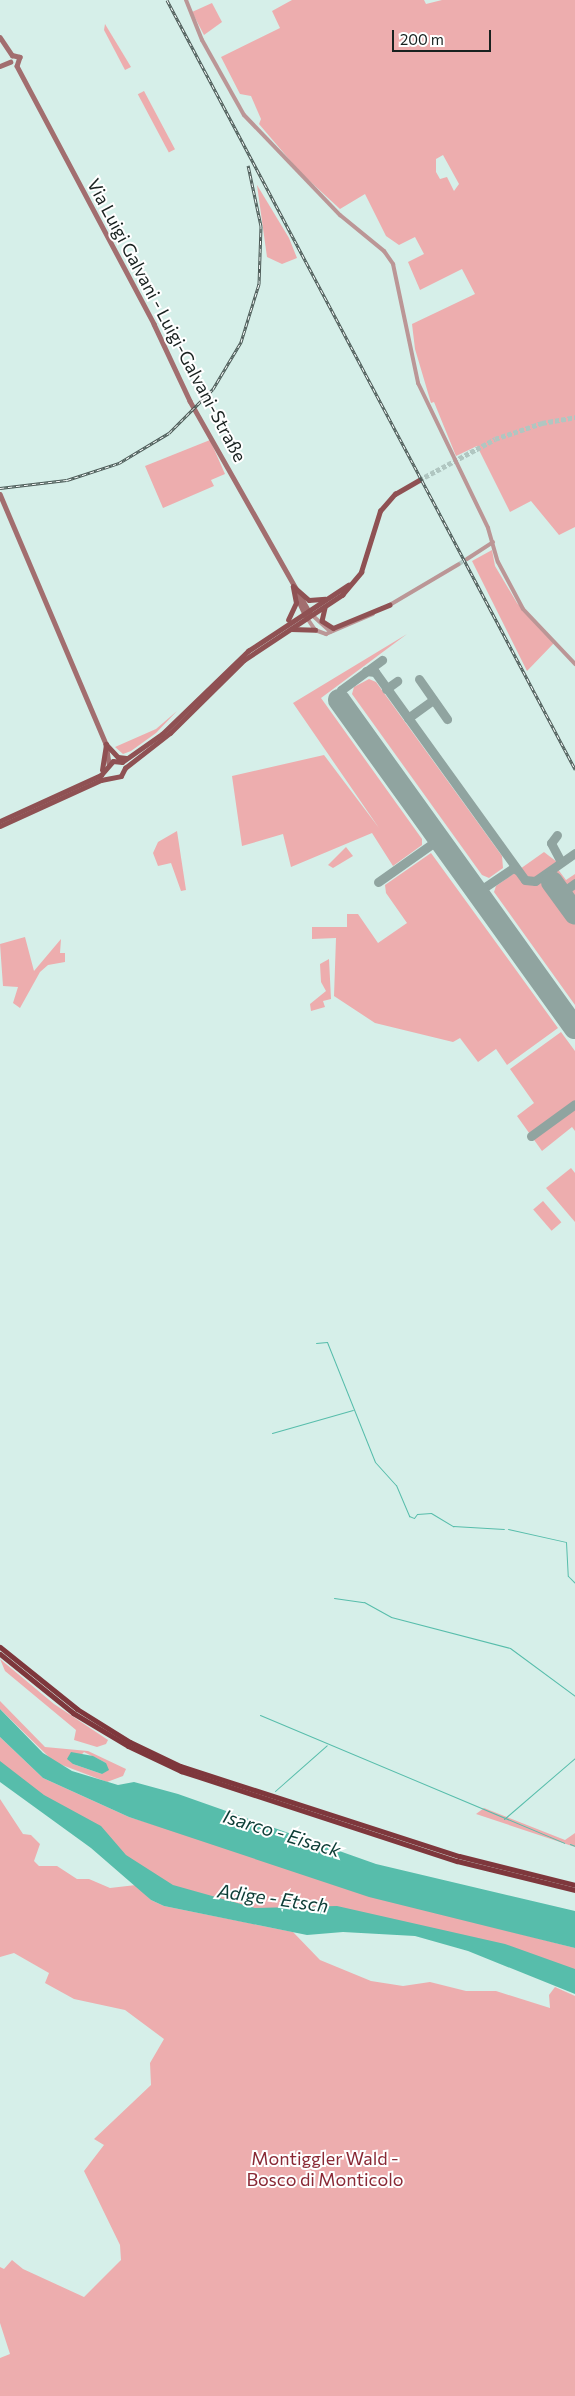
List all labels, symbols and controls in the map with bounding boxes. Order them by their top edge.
scale bar [395,20,494,52]
text: 200 m [400,30,444,48]
street label: Via Luigi Galvani - Luigi-Galvani-Straße [83,175,251,465]
water label: Isarco - Eisack [221,1804,343,1862]
water label: Adige - Etsch [216,1879,330,1917]
park label: Montiggler Wald - Bosco di Monticolo [246,2148,404,2190]

